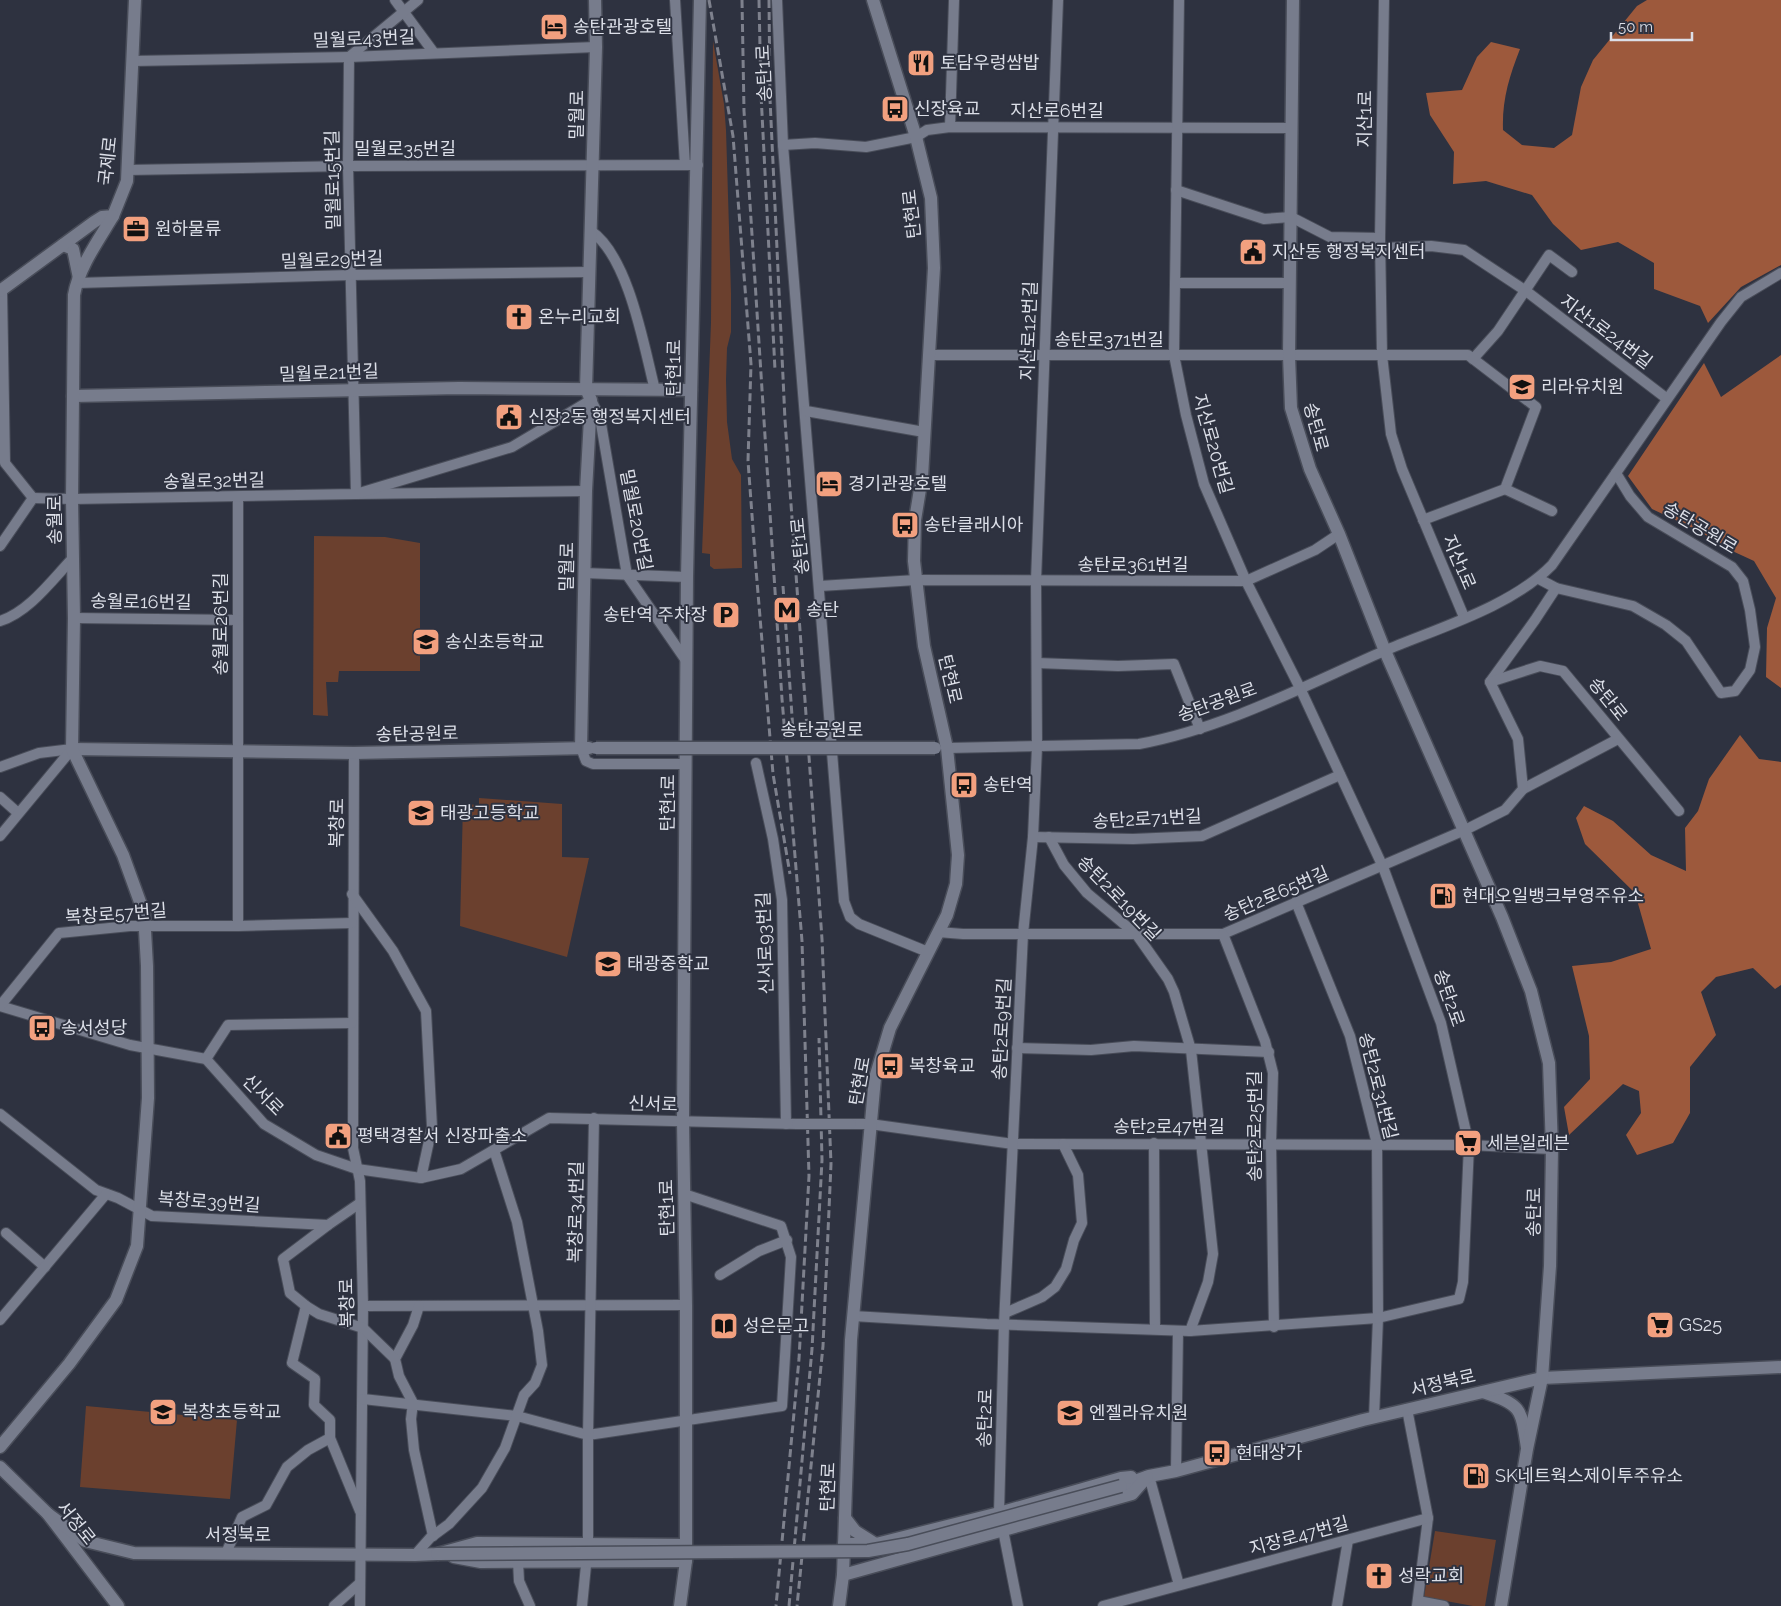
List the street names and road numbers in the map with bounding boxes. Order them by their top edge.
street label: 밀월로43번길 [313,26,415,51]
street label: 송탄1로 [752,44,775,102]
street label: 밀월로 [566,90,587,140]
street label: 지산1로 [1354,90,1375,148]
street label: 지산로6번길 [1010,100,1104,121]
street label: 밀월로15번길 [321,130,344,230]
street label: 국제로 [94,135,121,187]
street label: 밀월로35번길 [354,138,456,159]
street label: 탄현로 [898,188,925,240]
street label: 밀월로29번길 [280,247,384,272]
street label: 지산로12번길 [1016,281,1041,381]
street label: 지산1로24번길 [1556,290,1656,373]
street label: 송탄로371번길 [1054,329,1164,350]
street label: 탄현1로 [663,339,684,397]
street label: 밀월로21번길 [279,360,379,385]
street label: 지산로20번길 [1189,391,1238,496]
street label: 송탄로 [1300,400,1333,454]
street label: 밀월로20번길 [616,467,657,573]
street label: 송월로32번길 [163,469,265,492]
street label: 송월로 [44,495,65,545]
street label: 송탄공원로 [1659,497,1741,558]
street label: 송탄1로 [787,517,812,576]
street label: 지산1로 [1439,531,1480,592]
street label: 밀월로 [556,542,577,592]
street label: 송탄로361번길 [1078,554,1188,575]
street label: 송월로26번길 [210,572,231,676]
street label: 송월로16번길 [90,590,192,613]
street label: 탄현로 [935,652,966,705]
street label: 송탄로 [1585,673,1632,725]
street label: 송탄공원로 [1174,678,1259,726]
street label: 송탄공원로 [781,719,863,740]
street label: 송탄공원로 [375,722,459,745]
street label: 탄현1로 [657,774,678,832]
street label: 복창로 [326,798,347,848]
street label: 송탄2로71번길 [1092,805,1202,832]
street label: 송탄2로19번길 [1073,851,1165,945]
street label: 송탄2로65번길 [1220,862,1332,925]
street label: 신서로93번길 [752,891,777,995]
street label: 복창로57번길 [64,899,168,928]
street label: 송탄2로 [1430,966,1469,1029]
street label: 송탄2로9번길 [988,977,1015,1081]
street label: 송탄2로31번길 [1355,1030,1402,1142]
street label: 탄현로 [845,1055,874,1107]
street label: 신서로 [238,1070,288,1120]
street label: 송탄2로25번길 [1244,1070,1265,1182]
street label: 신서로 [628,1092,678,1115]
street label: 송탄2로47번길 [1113,1116,1225,1137]
street label: 복창로34번길 [564,1161,587,1263]
street label: 탄현1로 [656,1179,677,1237]
street label: 복창로39번길 [157,1187,261,1216]
street label: 송탄로 [1523,1187,1544,1237]
street label: 복창로 [336,1278,357,1328]
street label: 서정북로 [1408,1365,1478,1400]
street label: 송탄2로 [973,1388,996,1448]
street label: 탄현로 [816,1462,839,1512]
street label: 서정로 [53,1497,100,1549]
street label: 지장로47번길 [1247,1512,1351,1559]
street label: 서정북로 [205,1524,271,1545]

